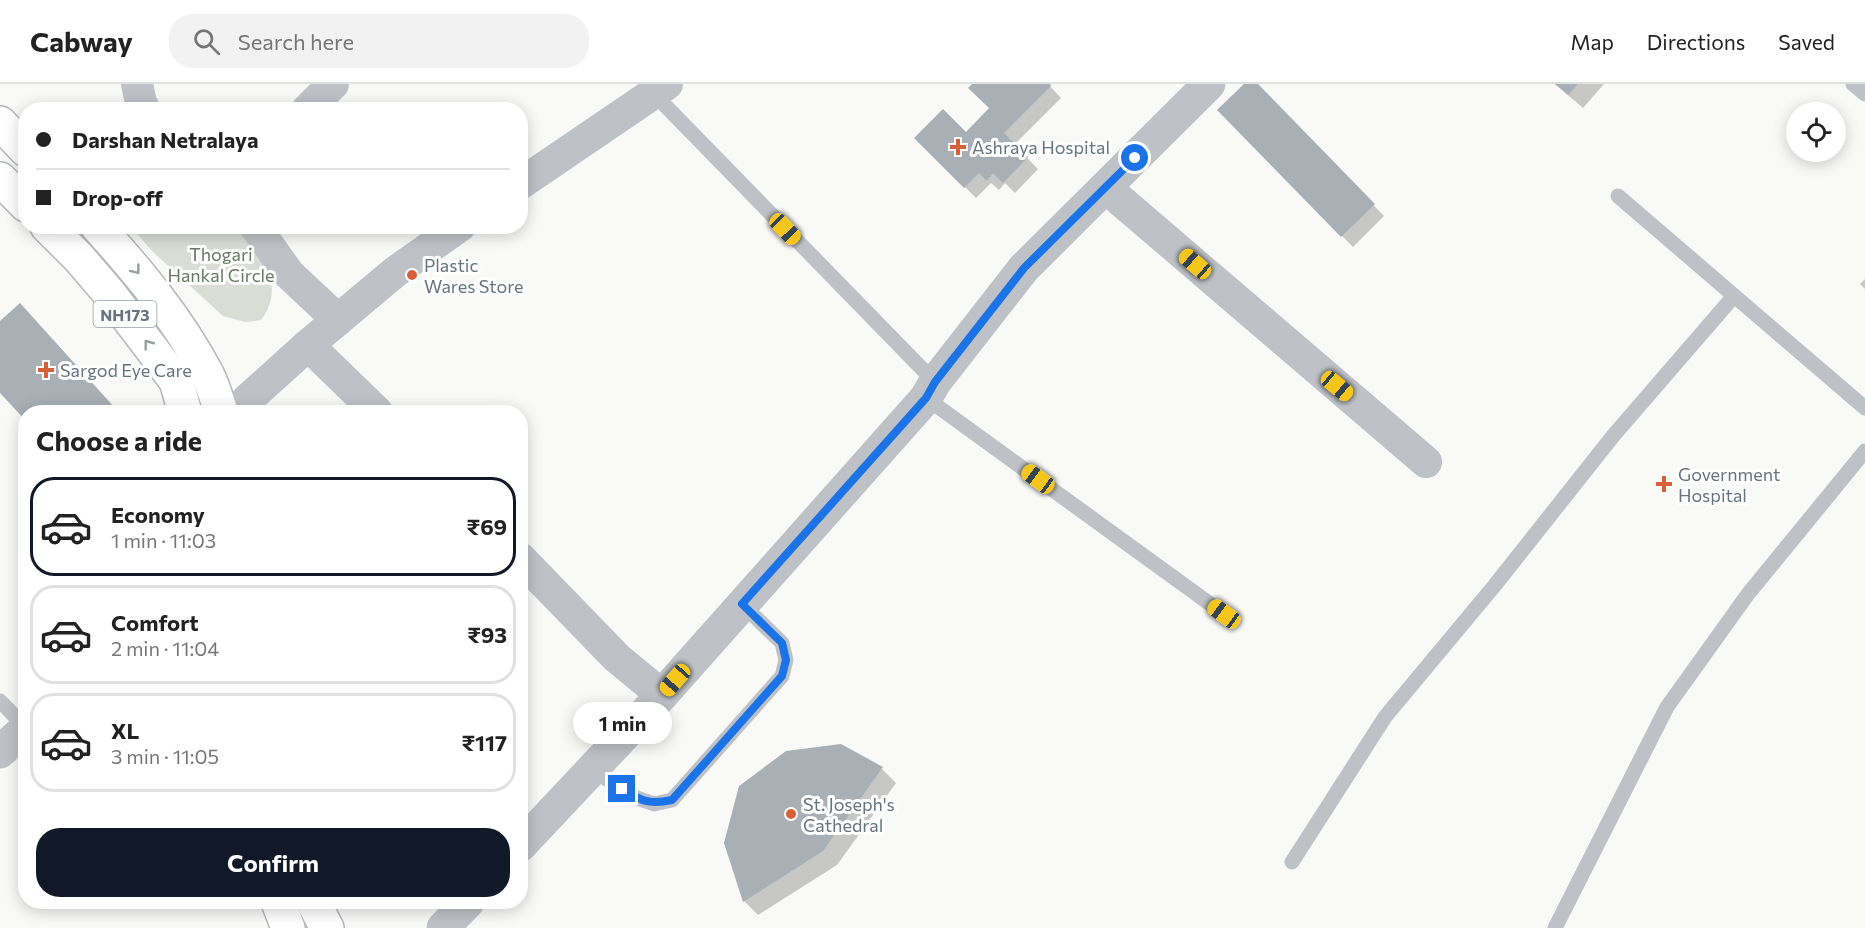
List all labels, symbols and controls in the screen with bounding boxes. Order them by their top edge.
search box [169,14,589,68]
text: Cabway [30,24,133,58]
icon: search [190,25,223,58]
text: Search here [238,28,354,55]
text: Map [1571,29,1614,54]
text: Directions [1647,29,1745,54]
text: Saved [1778,29,1835,54]
map controls [1786,102,1846,162]
button: locate [1786,102,1846,162]
text: Darshan Netralaya [72,126,259,153]
place label: Ashraya Hospital [972,136,1110,158]
marker: Ashraya Hospital [949,138,967,156]
route start [1121,144,1148,171]
text: Drop-off [72,184,163,211]
car [766,210,804,248]
park label: Thogari Hankal Circle [167,243,275,286]
car [1176,245,1214,283]
place label: Plastic Wares Store [424,254,524,297]
one-way arrow [129,263,140,274]
marker: Plastic Wares Store [405,268,419,282]
road number: NH173 [94,301,156,327]
one-way arrow [144,339,155,350]
place label: Sargod Eye Care [60,359,192,381]
marker: Sargod Eye Care [37,361,55,379]
car [1317,368,1357,404]
text: Choose a ride [36,424,202,457]
car [1018,461,1058,497]
place label: Government Hospital [1678,463,1780,506]
marker: Government Hospital [1655,475,1673,493]
icon: car [39,500,93,554]
text: Economy [111,501,205,528]
text: ₹69 [467,513,507,540]
text: 1 min · 11:03 [111,528,216,552]
car [1204,596,1244,632]
icon: car [39,608,93,662]
text: Comfort [111,609,199,636]
text: ₹93 [467,621,507,648]
text: 2 min · 11:04 [111,636,219,660]
car [656,661,694,699]
callout: 1 min [572,702,672,744]
text: 1 min [599,711,646,735]
icon: car [39,716,93,770]
text: XL [111,717,139,744]
text: ₹117 [461,729,507,756]
text: 3 min · 11:05 [111,744,219,768]
route end [608,775,635,802]
place label: St. Joseph's Cathedral [803,793,895,836]
marker: St. Joseph's Cathedral [784,807,798,821]
button: Confirm [36,828,510,897]

